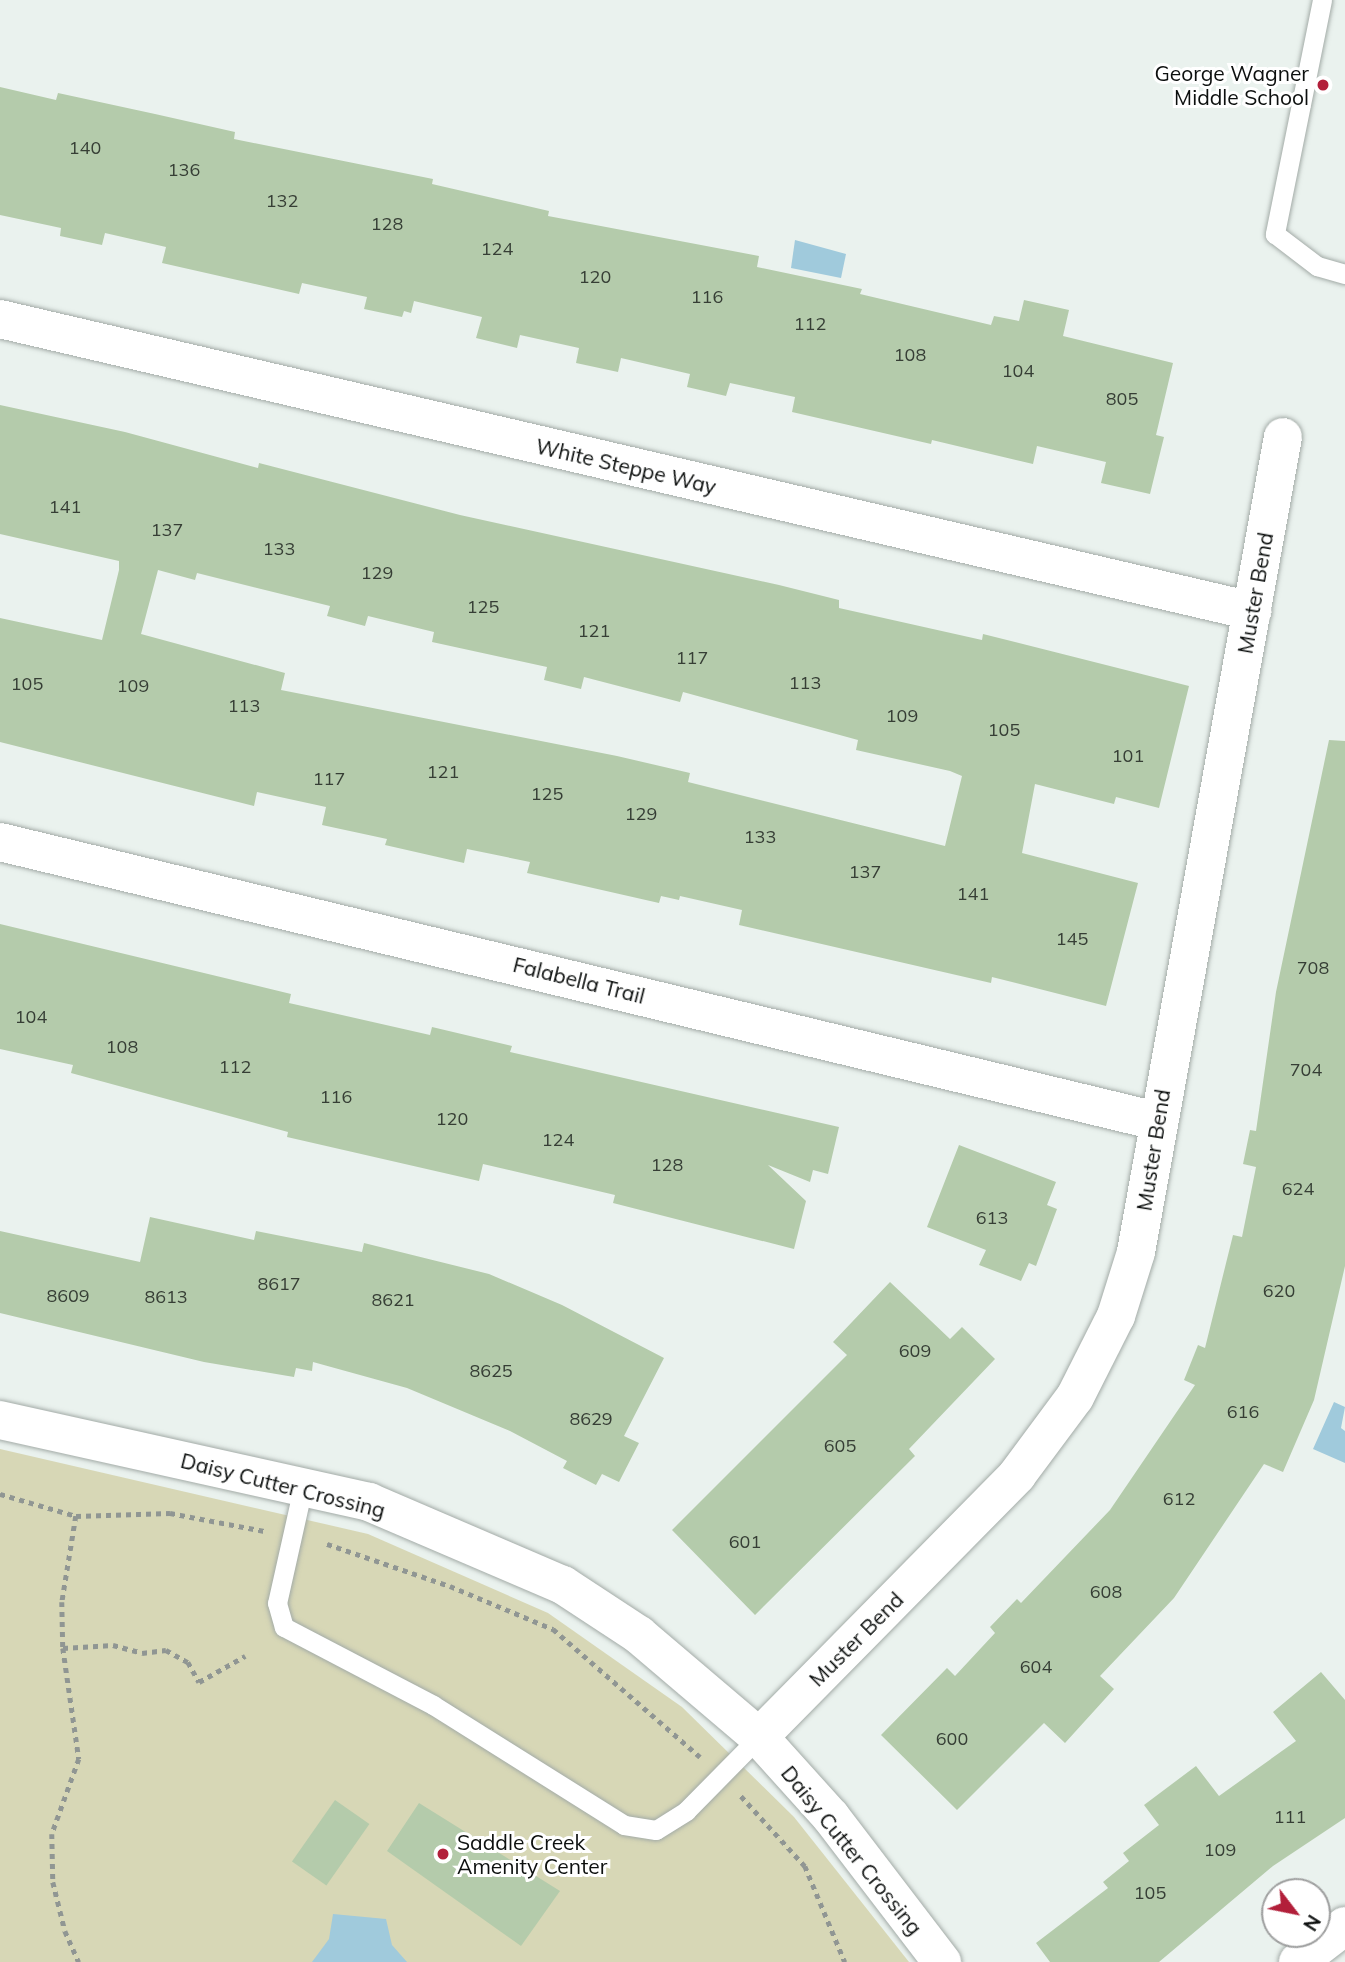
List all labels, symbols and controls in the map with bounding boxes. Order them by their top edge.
place label: George Wagner Middle School [1154,60,1309,110]
marker: George Wagner Middle School [1315,77,1331,93]
house number: 140 [69,137,101,159]
house number: 136 [168,159,200,181]
house number: 132 [266,190,298,212]
house number: 128 [371,213,403,235]
house number: 124 [481,238,513,260]
house number: 120 [579,266,611,288]
house number: 116 [691,286,723,308]
house number: 112 [794,313,826,335]
house number: 108 [894,344,926,366]
house number: 104 [1002,360,1034,382]
house number: 805 [1106,388,1138,410]
street label: White Steppe Way [533,433,719,499]
house number: 141 [49,496,81,518]
house number: 137 [151,519,183,541]
street label: Muster Bend [1232,530,1278,656]
house number: 133 [263,538,295,560]
house number: 129 [361,562,393,584]
house number: 125 [467,596,499,618]
house number: 121 [578,620,610,642]
house number: 117 [676,647,708,669]
house number: 113 [789,672,821,694]
house number: 105 [11,673,43,695]
house number: 109 [117,675,149,697]
house number: 113 [228,695,260,717]
house number: 109 [886,705,918,727]
house number: 105 [988,719,1020,741]
house number: 101 [1112,745,1144,767]
house number: 121 [427,761,459,783]
house number: 117 [313,768,345,790]
house number: 125 [531,783,563,805]
house number: 129 [625,803,657,825]
house number: 133 [744,826,776,848]
house number: 137 [849,861,881,883]
house number: 141 [957,883,989,905]
house number: 145 [1056,928,1088,950]
street label: Falabella Trail [511,951,647,1009]
house number: 708 [1297,957,1329,979]
house number: 104 [15,1006,47,1028]
house number: 108 [106,1036,138,1058]
house number: 112 [219,1056,251,1078]
house number: 704 [1290,1059,1322,1081]
house number: 116 [320,1086,352,1108]
street label: Muster Bend [1131,1087,1175,1213]
house number: 120 [436,1108,468,1130]
house number: 124 [542,1129,574,1151]
house number: 128 [651,1154,683,1176]
house number: 624 [1282,1178,1314,1200]
house number: 613 [976,1207,1008,1229]
house number: 8617 [257,1273,301,1295]
house number: 620 [1263,1280,1295,1302]
house number: 8609 [46,1285,90,1307]
house number: 8613 [144,1286,188,1308]
house number: 8621 [371,1289,415,1311]
house number: 609 [899,1340,931,1362]
house number: 8625 [469,1360,513,1382]
house number: 616 [1227,1401,1259,1423]
house number: 8629 [569,1408,613,1430]
house number: 605 [824,1435,856,1457]
street label: Daisy Cutter Crossing [178,1447,388,1523]
house number: 612 [1163,1488,1195,1510]
house number: 601 [729,1531,761,1553]
house number: 608 [1090,1581,1122,1603]
street label: Muster Bend [804,1587,908,1691]
house number: 604 [1020,1656,1052,1678]
house number: 600 [936,1728,968,1750]
street label: Daisy Cutter Crossing [776,1761,928,1939]
house number: 111 [1274,1806,1306,1828]
place label: Saddle Creek Amenity Center [457,1829,607,1879]
house number: 109 [1204,1839,1236,1861]
marker: Saddle Creek Amenity Center [435,1846,451,1862]
north arrow [1261,1878,1331,1948]
house number: 105 [1134,1882,1166,1904]
text: N [1298,1911,1326,1936]

